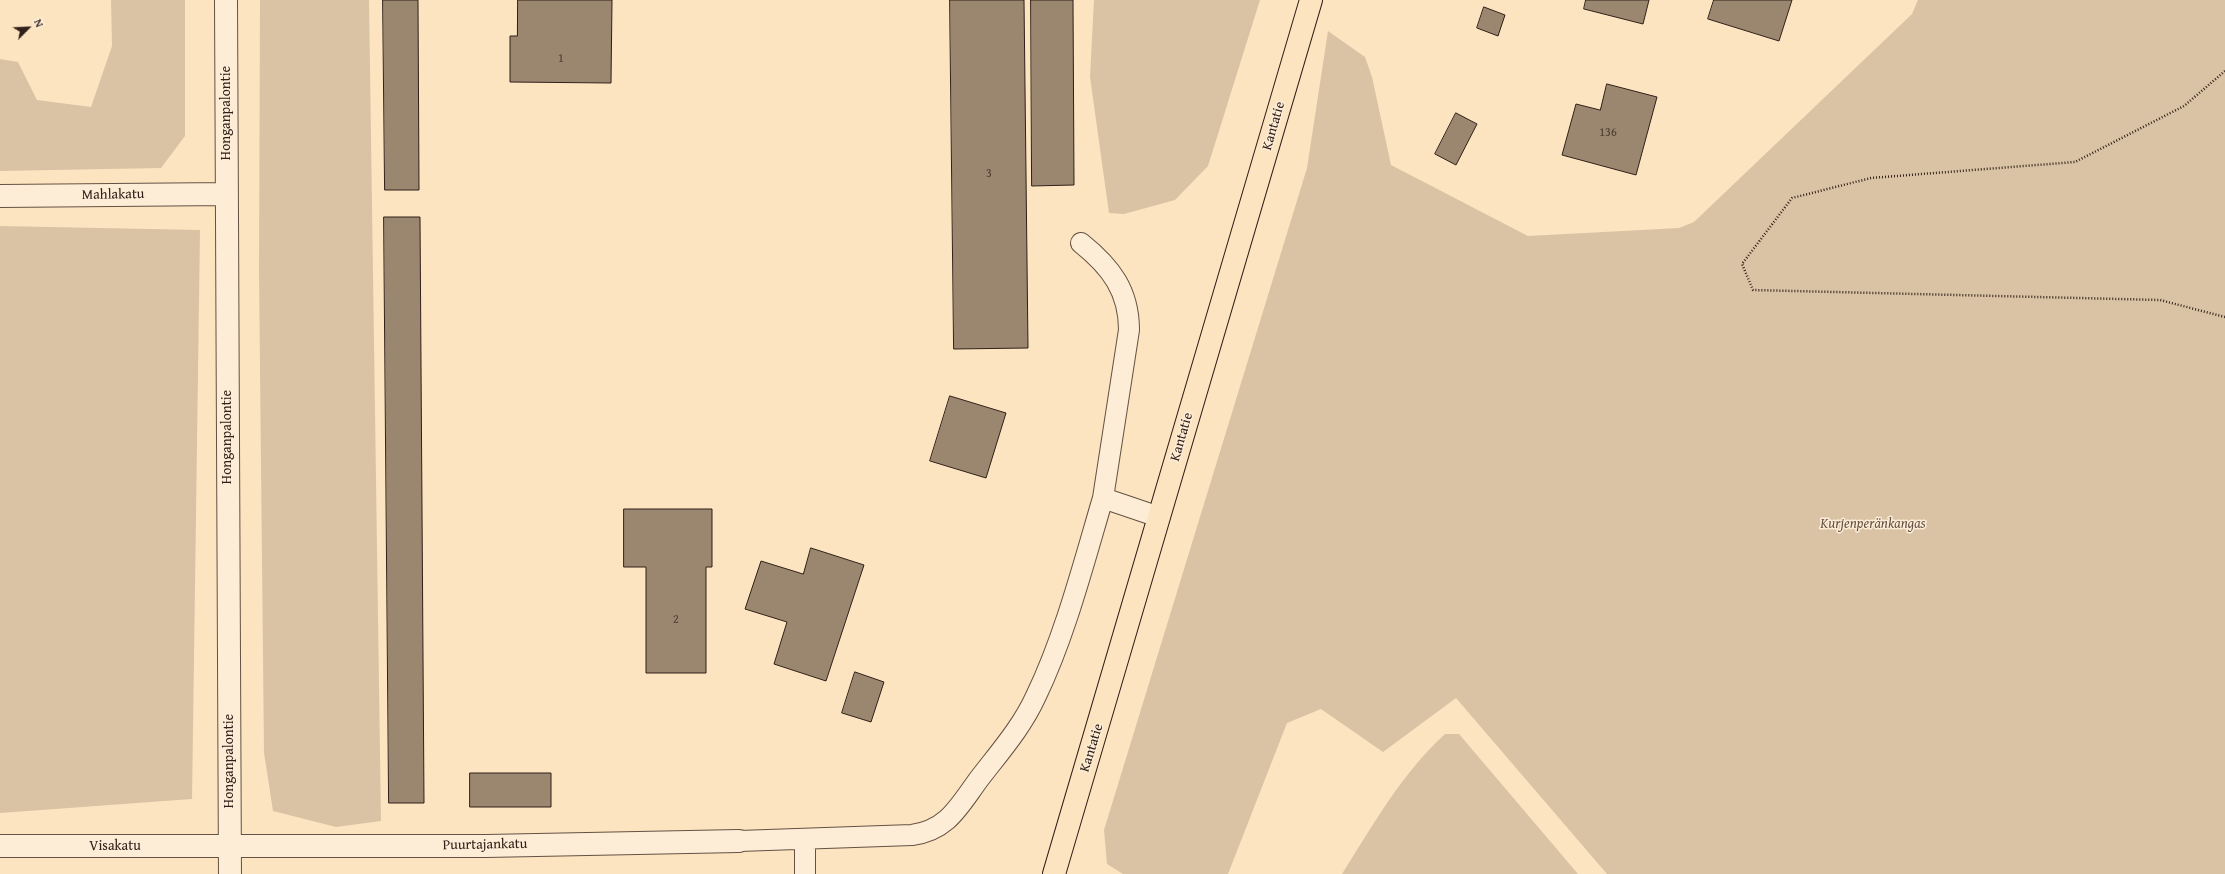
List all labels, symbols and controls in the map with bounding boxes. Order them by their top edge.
north arrow [8,8,48,48]
text: N [30,16,48,30]
house number: 1 [558,52,564,66]
street label: Honganpalontie [218,66,234,160]
street label: Kantatie [1259,100,1289,152]
house number: 136 [1599,126,1617,140]
house number: 3 [986,167,992,181]
street label: Mahlakatu [81,186,145,204]
street label: Honganpalontie [219,390,235,484]
street label: Kantatie [1167,411,1197,463]
park label: Kurjenperänkangas [1820,516,1926,532]
house number: 2 [673,613,679,627]
street label: Honganpalontie [221,714,237,808]
street label: Kantatie [1077,722,1107,774]
street label: Puurtajankatu [443,836,527,854]
street label: Visakatu [89,838,141,854]

